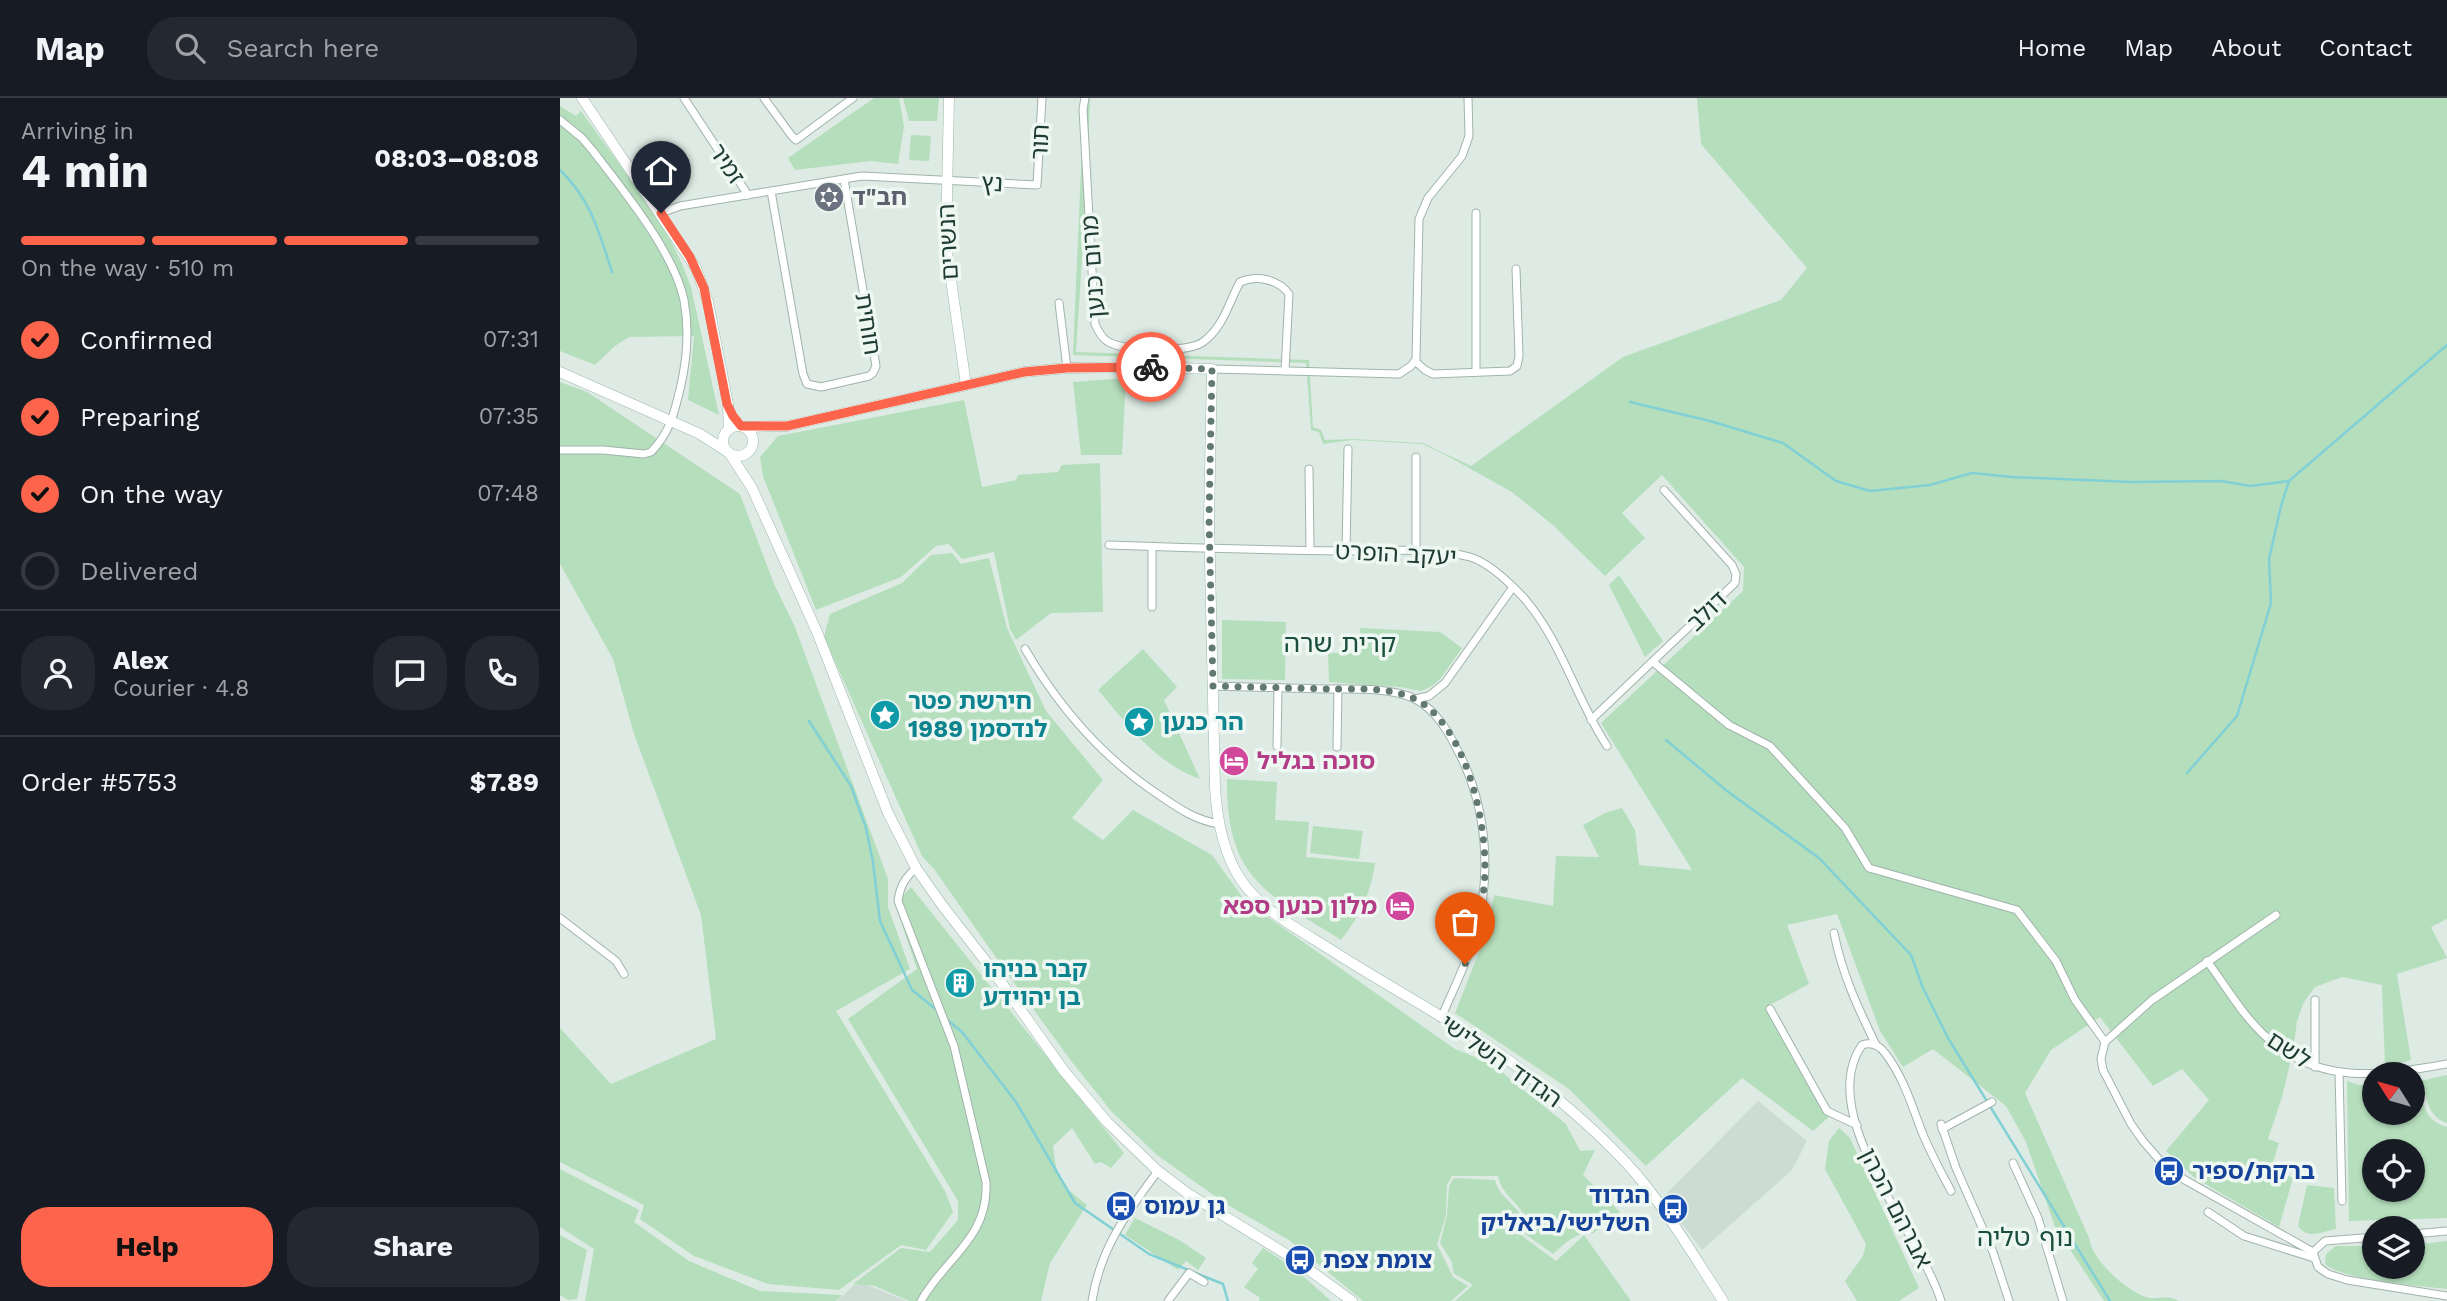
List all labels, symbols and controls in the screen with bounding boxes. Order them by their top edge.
search box [147,17,637,80]
text: Map [35,29,105,68]
icon: search [171,29,209,67]
text: Search here [227,33,379,63]
text: Home [2018,34,2086,62]
text: Map [2124,34,2173,62]
text: About [2211,34,2281,62]
text: Contact [2319,34,2412,62]
text: Arriving in [21,118,134,145]
street label: תור [1025,123,1055,161]
street label: זמיר [703,138,751,190]
pin [631,141,691,213]
text: 08:03–08:08 [374,143,539,173]
text: 4 min [21,144,149,198]
icon: home [642,152,680,190]
street label: נץ [980,168,1004,198]
synagogue icon: חב"ד [812,180,846,214]
place label: חב"ד [852,183,907,211]
street label: הנשרים [932,203,964,281]
street label: מרום כנען [1075,214,1111,320]
text: On the way · 510 m [21,255,234,282]
street label: חוחית [849,291,887,357]
icon: check [21,321,59,359]
text: Confirmed [80,325,213,355]
text: 07:31 [483,326,539,353]
courier [1116,332,1186,402]
icon: bike [1132,348,1170,386]
icon: check [21,398,59,436]
text: Preparing [80,402,200,432]
text: 07:35 [479,403,539,430]
icon: check [21,475,59,513]
text: On the way [80,479,223,509]
text: 07:48 [477,480,539,507]
street label: יעקב הופרט [1334,537,1458,571]
text: Delivered [80,556,199,586]
street label: דולב [1681,585,1733,637]
district label: קרית שרה [1284,628,1396,658]
button: person [21,636,95,710]
button: chat [373,636,447,710]
button: phone [465,636,539,710]
text: Alex [113,645,169,675]
text: Courier · 4.8 [113,675,249,702]
place label: חירשת פטר לנדסמן 1989 [908,687,1048,743]
place icon: חירשת פטר לנדסמן 1989 [868,698,902,732]
place icon: הר כנען [1122,705,1156,739]
place label: הר כנען [1162,708,1244,736]
hotel icon: סוכה בגליל [1217,744,1251,778]
place label: סוכה בגליל [1257,747,1375,775]
text: Order #5753 [21,767,177,797]
text: $7.89 [470,767,539,797]
hotel icon: מלון כנען ספא [1383,889,1417,923]
place label: מלון כנען ספא [1223,892,1377,920]
pin [1435,892,1495,964]
icon: bag [1446,903,1484,941]
place label: קבר בניהו בן יהוידע [983,955,1088,1011]
building icon: קבר בניהו בן יהוידע [943,966,977,1000]
street label: הגדוד השלישי [1435,1009,1567,1113]
street label: לשם [2262,1026,2316,1074]
north arrow [2362,1062,2426,1125]
map controls [2362,1062,2425,1279]
button: locate [2362,1139,2425,1202]
street label: אברהם הכהן [1854,1143,1938,1273]
bus stop icon: ברקת/ספיר [2152,1154,2186,1188]
place label: ברקת/ספיר [2192,1157,2315,1185]
place label: הגדוד השלישי/ביאליק [1481,1181,1650,1237]
bus stop icon: גן עמוס [1104,1189,1138,1223]
place label: גן עמוס [1144,1192,1225,1220]
bus stop icon: הגדוד השלישי/ביאליק [1656,1192,1690,1226]
button: Help [21,1207,273,1287]
button: Share [287,1207,539,1287]
button: layers [2362,1216,2425,1279]
district label: נוף טליה [1977,1222,2073,1252]
bus stop icon: צומת צפת [1283,1243,1317,1277]
place label: צומת צפת [1323,1246,1432,1274]

